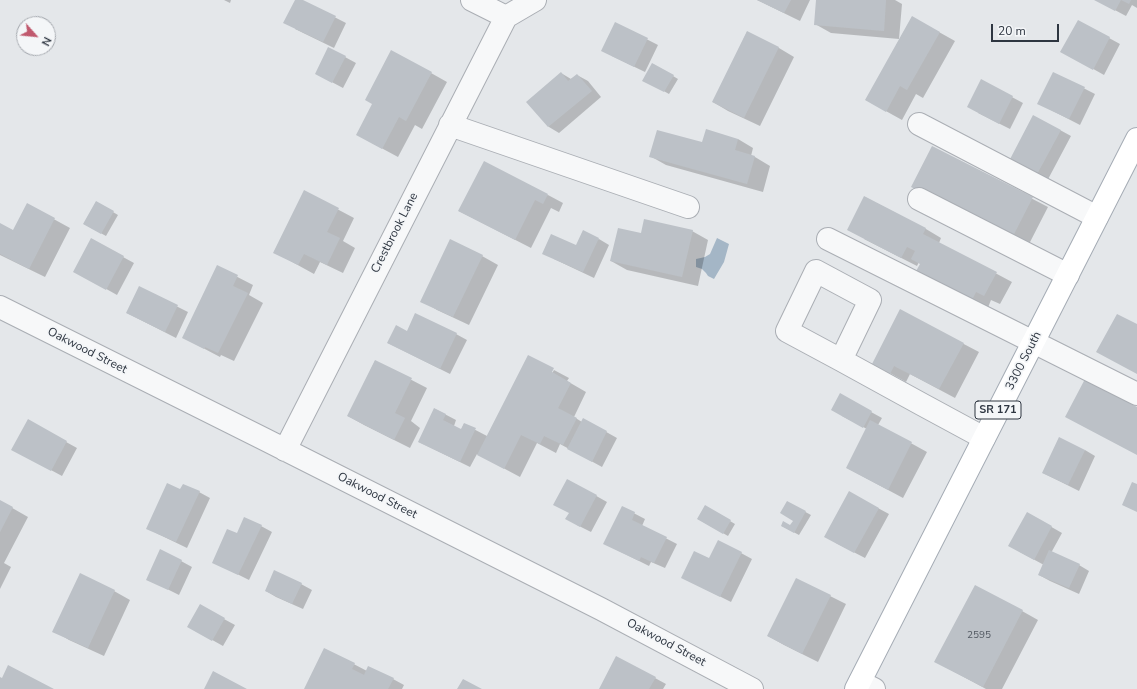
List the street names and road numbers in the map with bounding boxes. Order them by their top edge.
street label: Crestbrook Lane [369,190,421,276]
street label: Oakwood Street [45,325,129,377]
street label: 3300 South [1003,329,1045,393]
road number: SR 171 [975,401,1021,419]
street label: Oakwood Street [335,470,419,522]
street label: Oakwood Street [624,616,708,670]

